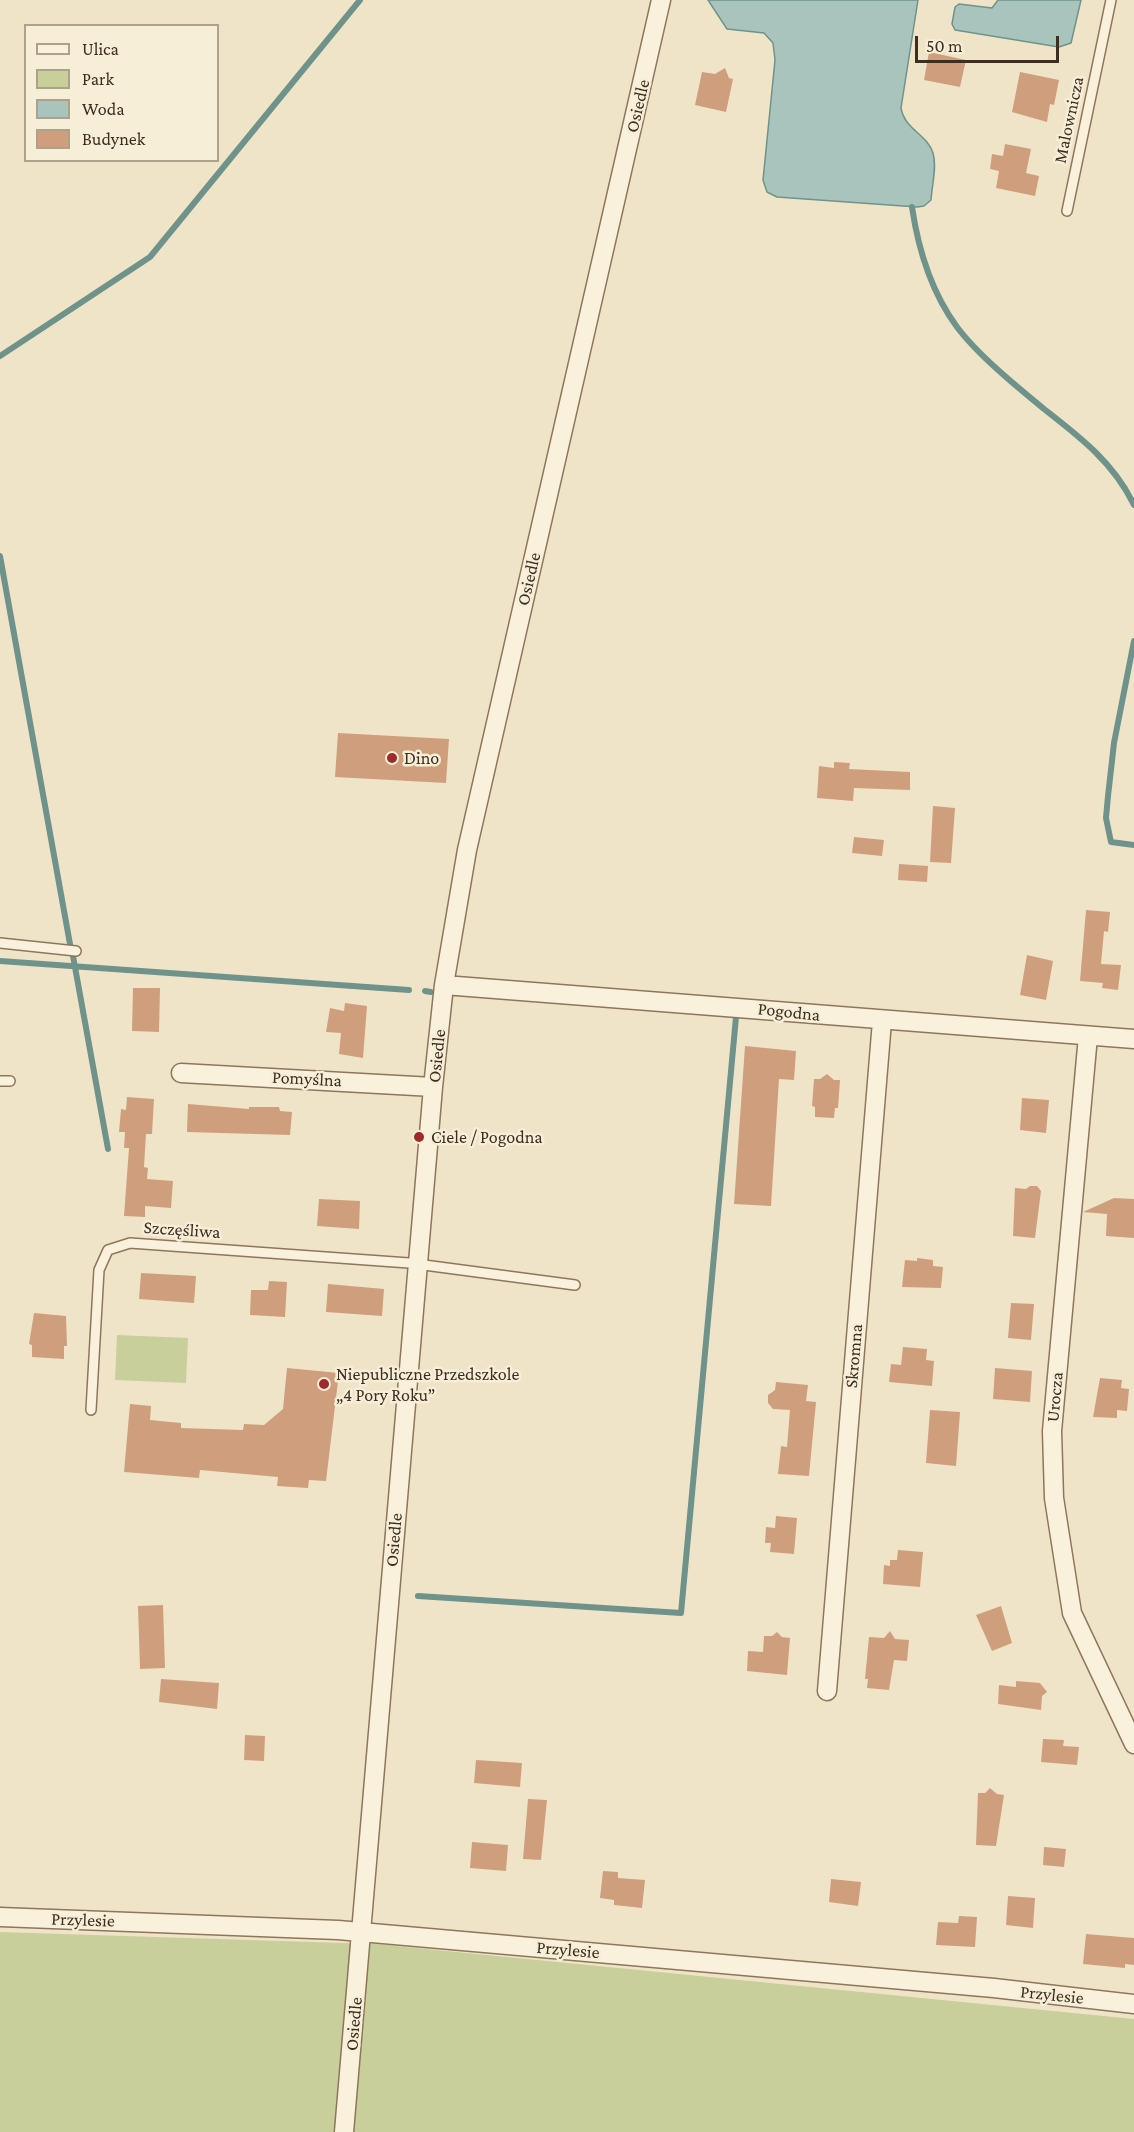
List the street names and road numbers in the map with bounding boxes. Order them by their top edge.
street label: Malownicza [1049,75,1089,165]
street label: Osiedle [621,77,655,135]
street label: Osiedle [512,550,546,608]
street label: Pogodna [757,998,821,1026]
street label: Osiedle [423,1028,451,1084]
street label: Pomyślna [271,1066,343,1092]
street label: Szczęśliwa [143,1217,221,1243]
street label: Skromna [840,1323,868,1389]
street label: Urocza [1042,1371,1068,1423]
street label: Osiedle [381,1512,407,1568]
street label: Przylesie [51,1908,115,1932]
street label: Przylesie [535,1936,601,1964]
street label: Przylesie [1019,1981,1085,2009]
street label: Osiedle [341,1996,367,2052]

